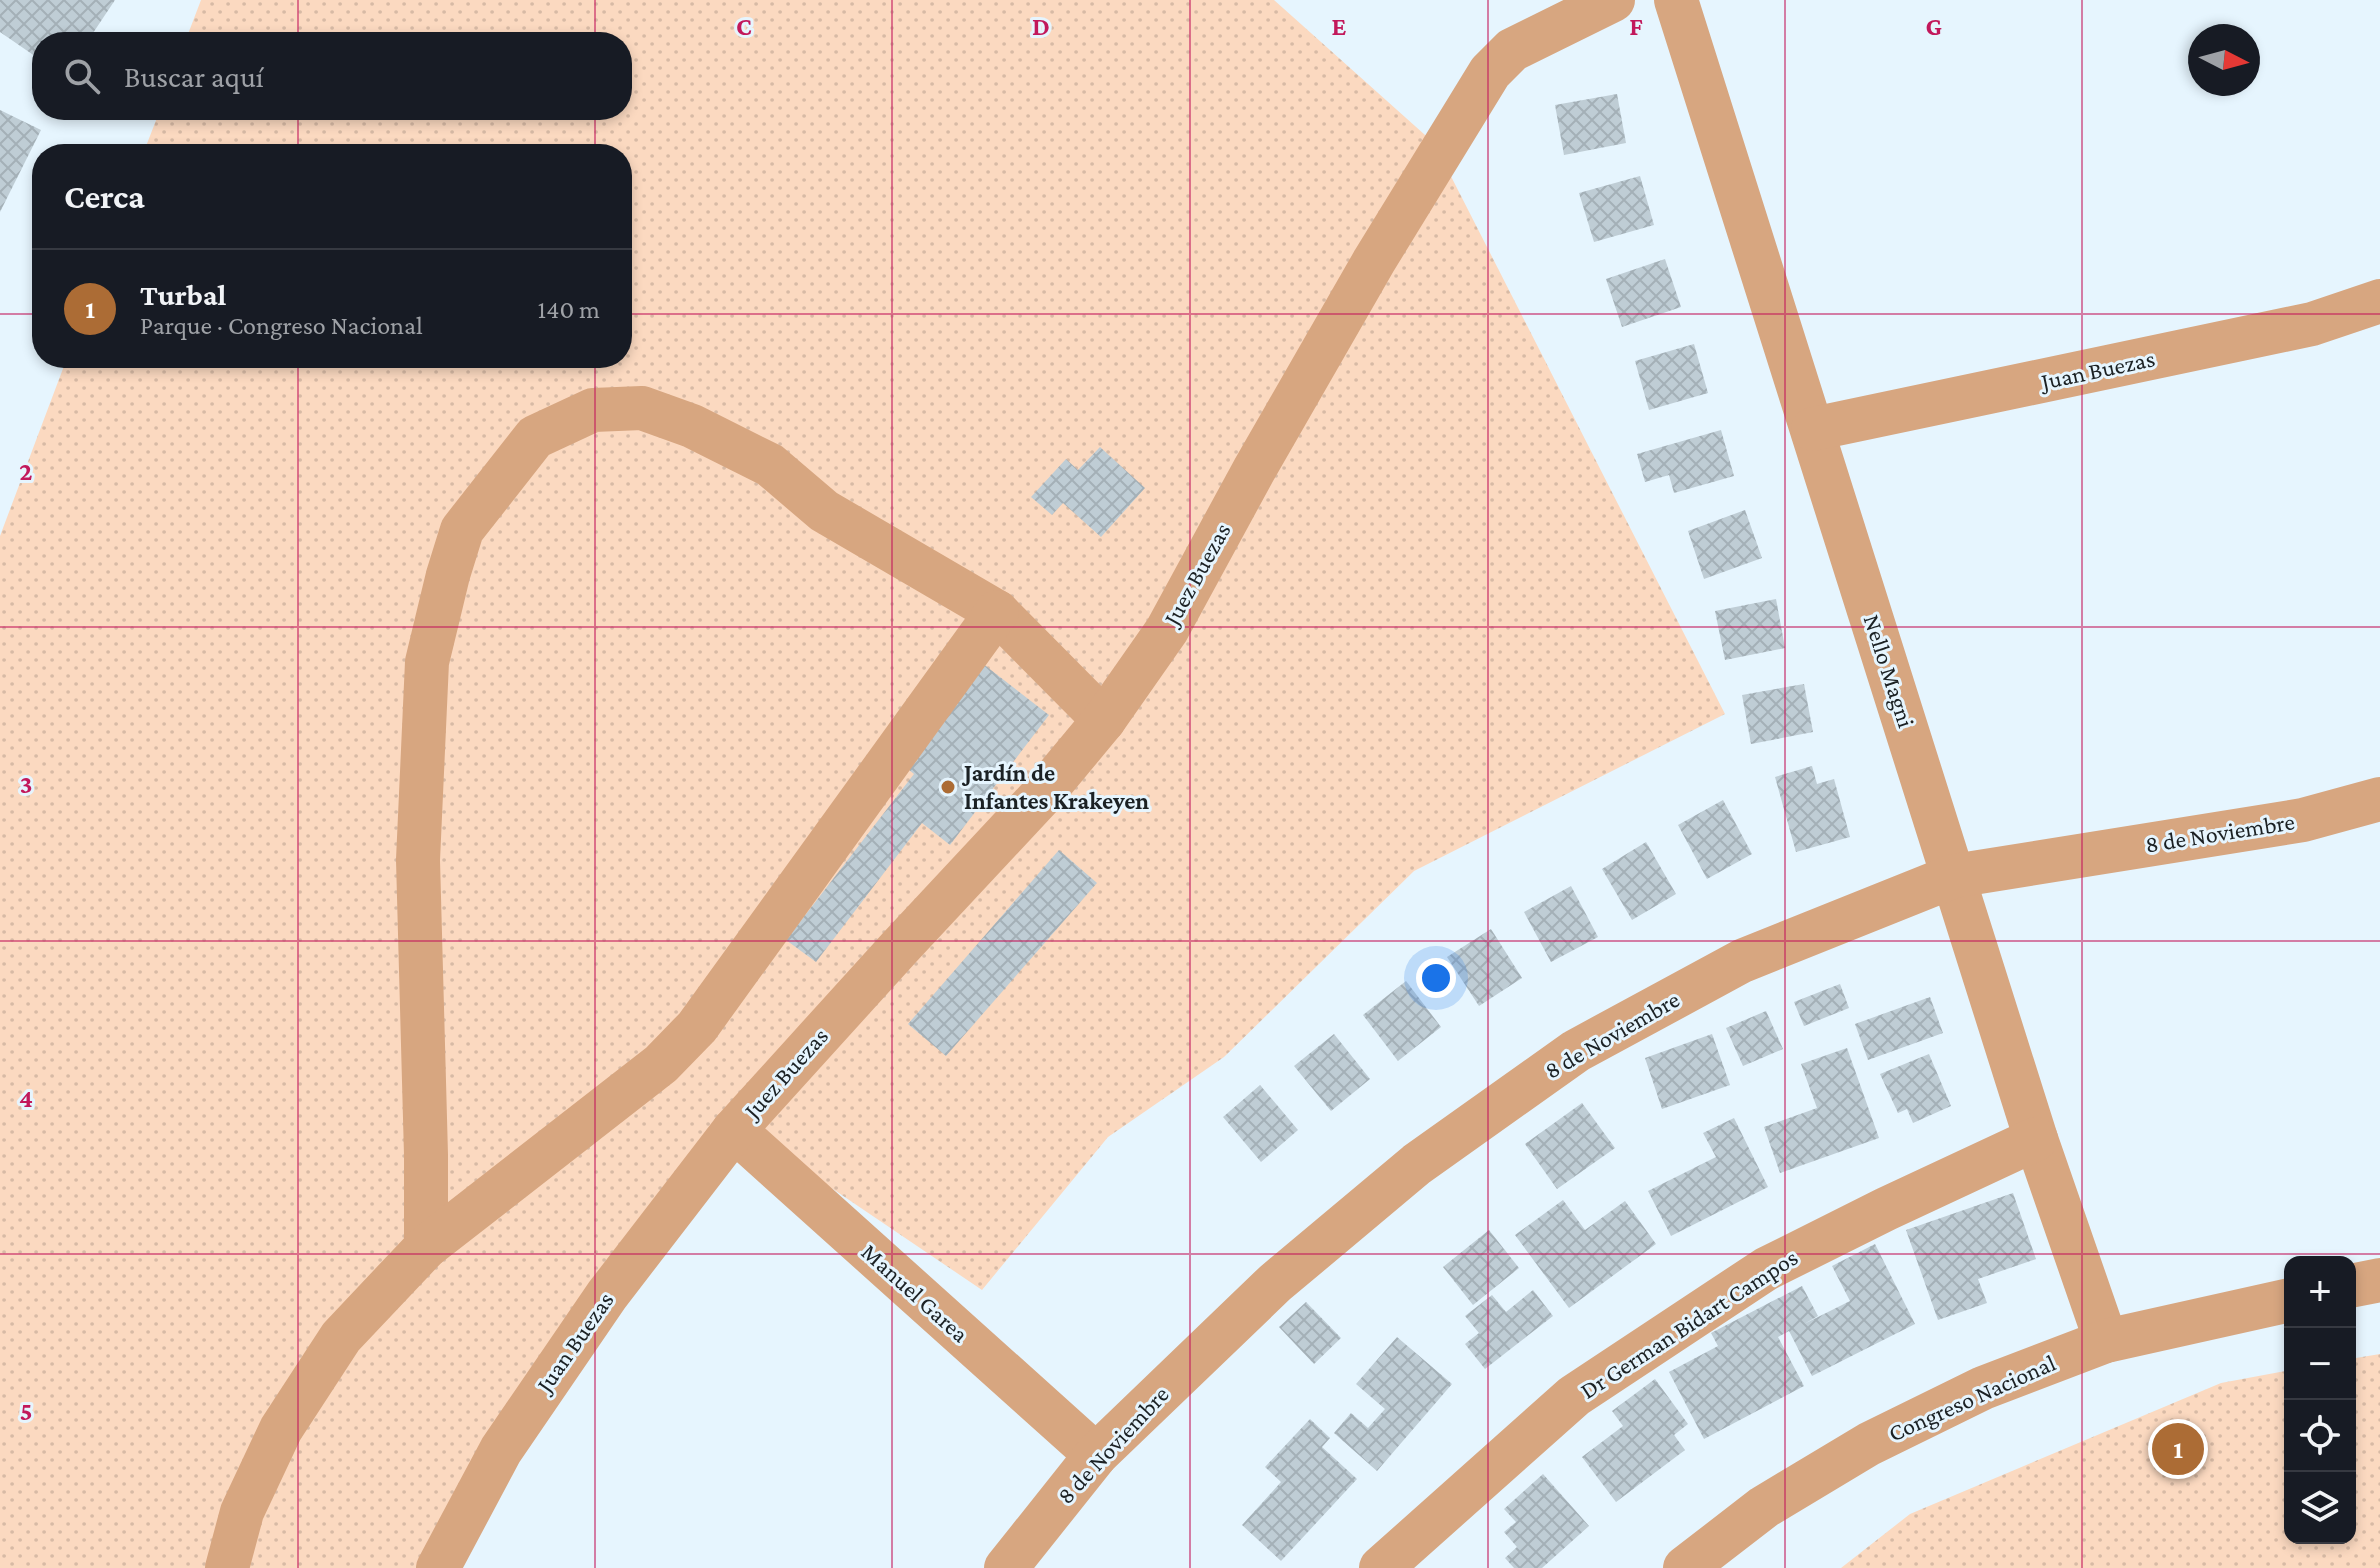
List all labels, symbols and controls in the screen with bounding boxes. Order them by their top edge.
text: C [736,12,752,41]
text: D [1032,12,1050,41]
text: E [1332,12,1347,41]
text: F [1629,12,1643,41]
text: G [1926,12,1942,41]
north arrow [2188,24,2260,96]
search box [32,32,632,120]
icon: search [60,54,104,98]
text: Buscar aquí [124,60,264,93]
text: Cerca [64,178,145,215]
text: Turbal [140,278,226,311]
text: 1 [85,295,95,324]
text: 140 m [538,295,600,324]
text: Parque · Congreso Nacional [140,311,423,340]
street label: Juan Buezas [2037,344,2157,395]
text: 2 [19,457,33,486]
street label: Juez Buezas [1157,518,1236,631]
street label: Nello Magni [1859,611,1920,731]
place label: Jardín de Infantes Krakeyen [961,759,1149,814]
text: 3 [20,770,32,799]
marker: Jardín de Infantes Krakeyen [939,778,957,796]
street label: 8 de Noviembre [2143,807,2296,858]
your location [1416,958,1456,998]
street label: 8 de Noviembre [1540,985,1684,1084]
street label: Juez Buezas [737,1022,833,1125]
text: 4 [19,1084,33,1113]
street label: Manuel Garea [857,1238,974,1347]
street label: Dr German Bidart Campos [1575,1243,1802,1404]
map controls [2284,1256,2356,1544]
button: + [2284,1256,2356,1328]
street label: Juan Buezas [529,1287,619,1398]
button: − [2284,1328,2356,1400]
street label: Congreso Nacional [1884,1349,2060,1446]
street label: 8 de Noviembre [1051,1380,1174,1509]
text: 5 [20,1397,32,1426]
button: locate [2284,1400,2356,1472]
pin: 1 [2152,1419,2204,1479]
button: layers [2284,1472,2356,1544]

